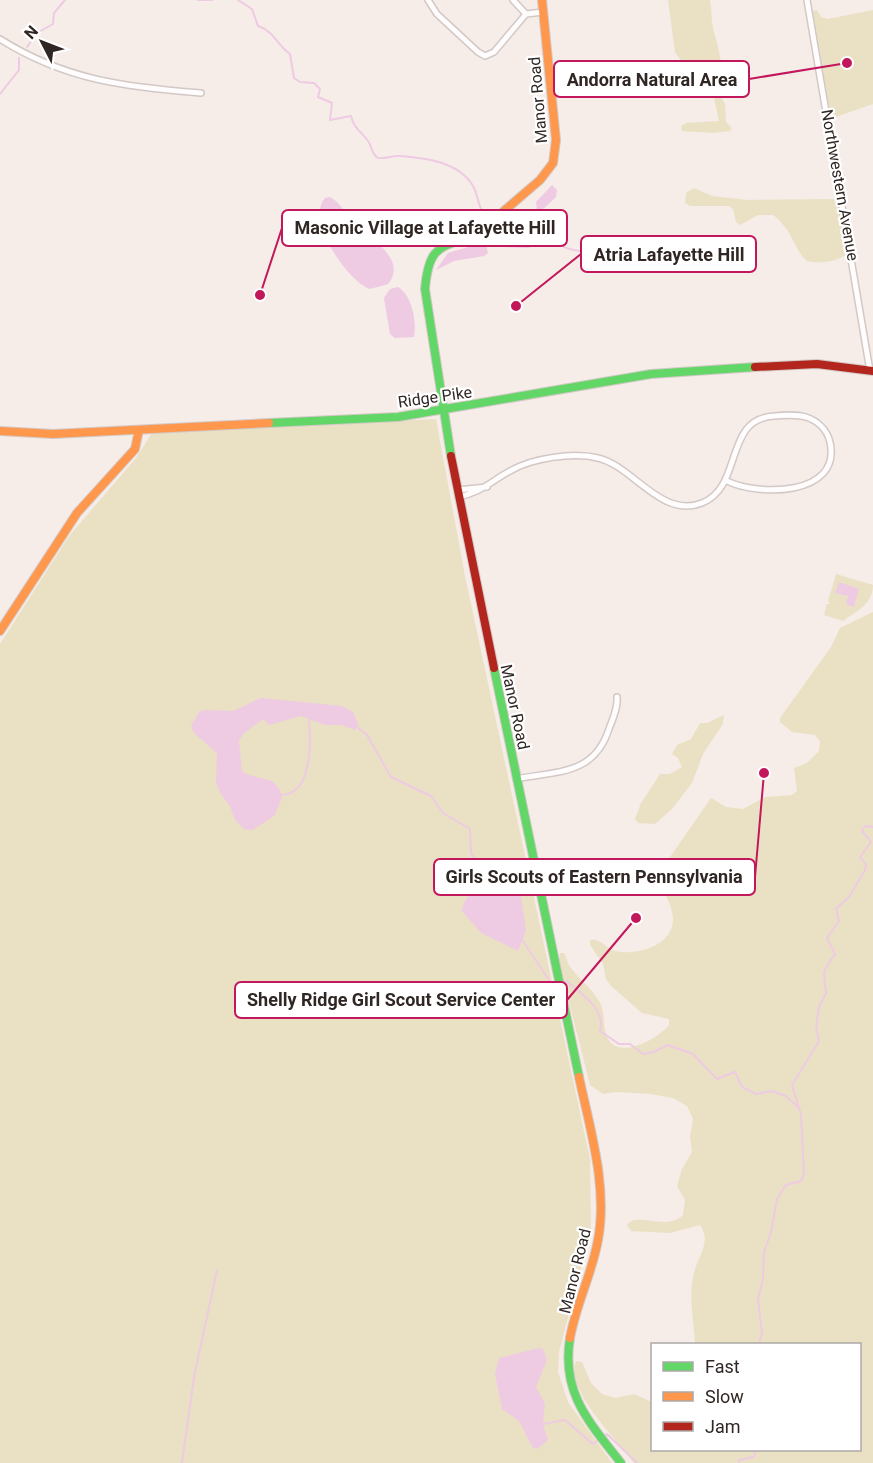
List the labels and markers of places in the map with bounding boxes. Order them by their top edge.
callout: Andorra Natural Area [554,61,749,97]
callout: Masonic Village at Lafayette Hill [282,210,567,246]
callout: Atria Lafayette Hill [581,236,756,272]
callout: Girls Scouts of Eastern Pennsylvania [434,859,755,895]
callout: Shelly Ridge Girl Scout Service Center [235,982,567,1018]

